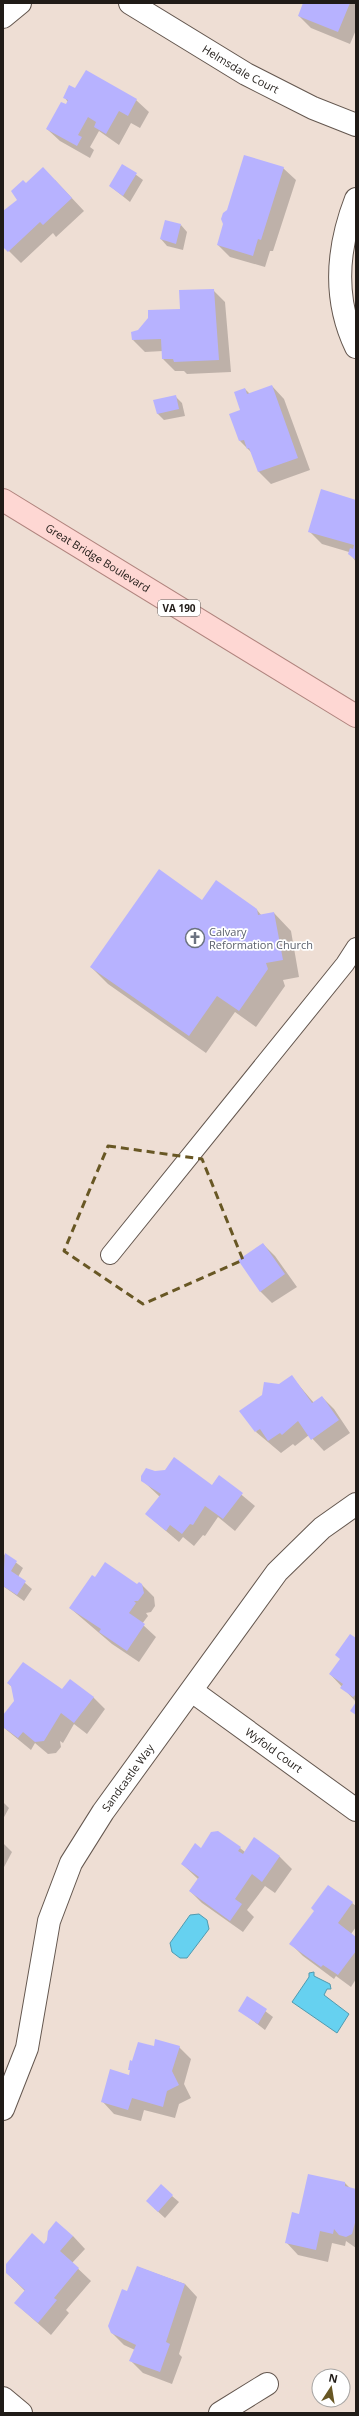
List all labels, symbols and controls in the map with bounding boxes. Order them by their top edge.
street label: Helmsdale Court [200,41,282,97]
street label: Great Bridge Boulevard [43,520,153,595]
road number: VA 190 [158,600,200,616]
place label: Calvary Reformation Church [209,924,313,952]
church icon: Calvary Reformation Church [184,927,206,949]
street label: Wyfold Court [242,1724,306,1776]
street label: Sandcastle Way [98,1740,157,1814]
north arrow [311,2368,351,2408]
text: N [327,2369,339,2386]

